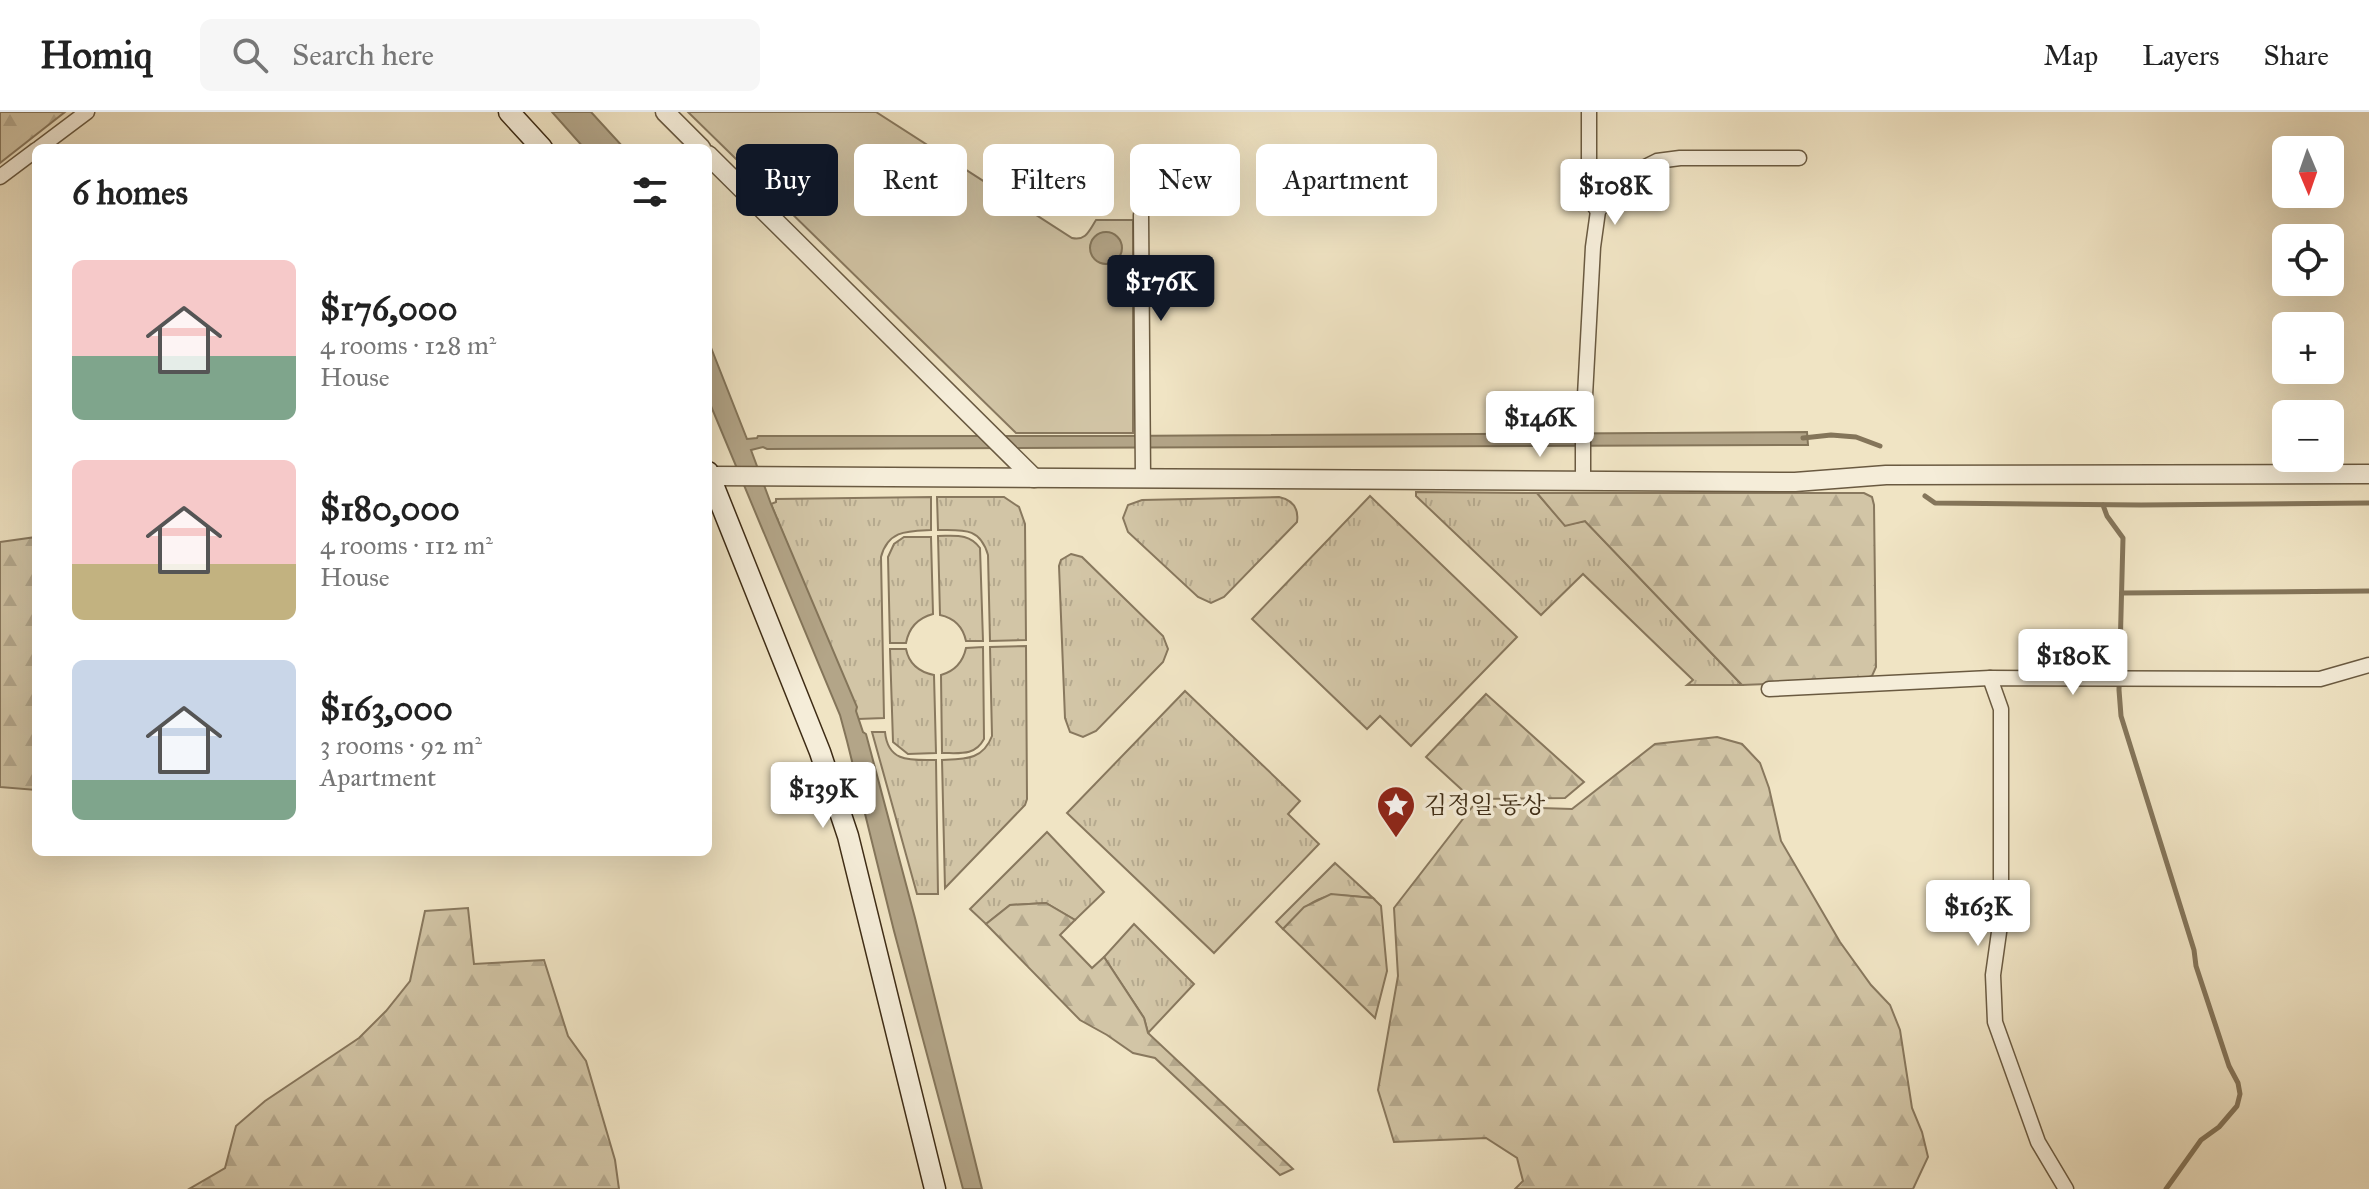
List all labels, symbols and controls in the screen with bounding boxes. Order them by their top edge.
search box [200,19,760,91]
text: Homiq [40,32,152,78]
icon: search [228,33,272,77]
text: Search here [292,37,434,73]
text: Map [2043,38,2098,73]
text: Layers [2142,38,2220,73]
text: Share [2264,38,2329,73]
north arrow [2272,136,2344,208]
map controls [2272,136,2344,472]
chip: Buy [736,144,838,216]
chip: Rent [854,144,967,216]
chip: Filters [983,144,1114,216]
chip: New [1130,144,1240,216]
chip: Apartment [1256,144,1437,216]
pin: $108K [1559,159,1671,227]
text: $108K [1578,169,1652,201]
icon: filters [628,170,672,214]
text: 6 homes [72,172,188,213]
button: locate [2272,224,2344,296]
pin: $176K [1105,255,1217,323]
text: $176K [1125,265,1197,297]
text: $176,000 [320,288,457,329]
icon: home [136,292,232,388]
button: + [2272,312,2344,384]
text: 4 rooms · 128 m² [320,329,496,361]
text: House [320,361,390,393]
pin: $146K [1484,391,1596,459]
button: − [2272,400,2344,472]
text: $146K [1504,401,1576,433]
text: $180,000 [320,488,460,529]
icon: home [136,492,232,588]
text: 4 rooms · 112 m² [320,529,493,561]
text: House [320,561,390,593]
pin: $180K [2017,629,2129,697]
text: $180K [2036,639,2110,671]
text: $163,000 [320,688,453,729]
icon: home [136,692,232,788]
text: 3 rooms · 92 m² [320,729,482,761]
text: Apartment [320,761,436,793]
pin: $139K [767,762,879,830]
text: $139K [789,772,857,804]
place icon: 김정일 동상 [1375,784,1417,839]
place label: 김정일 동상 [1424,790,1546,820]
pin: $163K [1922,880,2034,948]
text: $163K [1944,890,2012,922]

